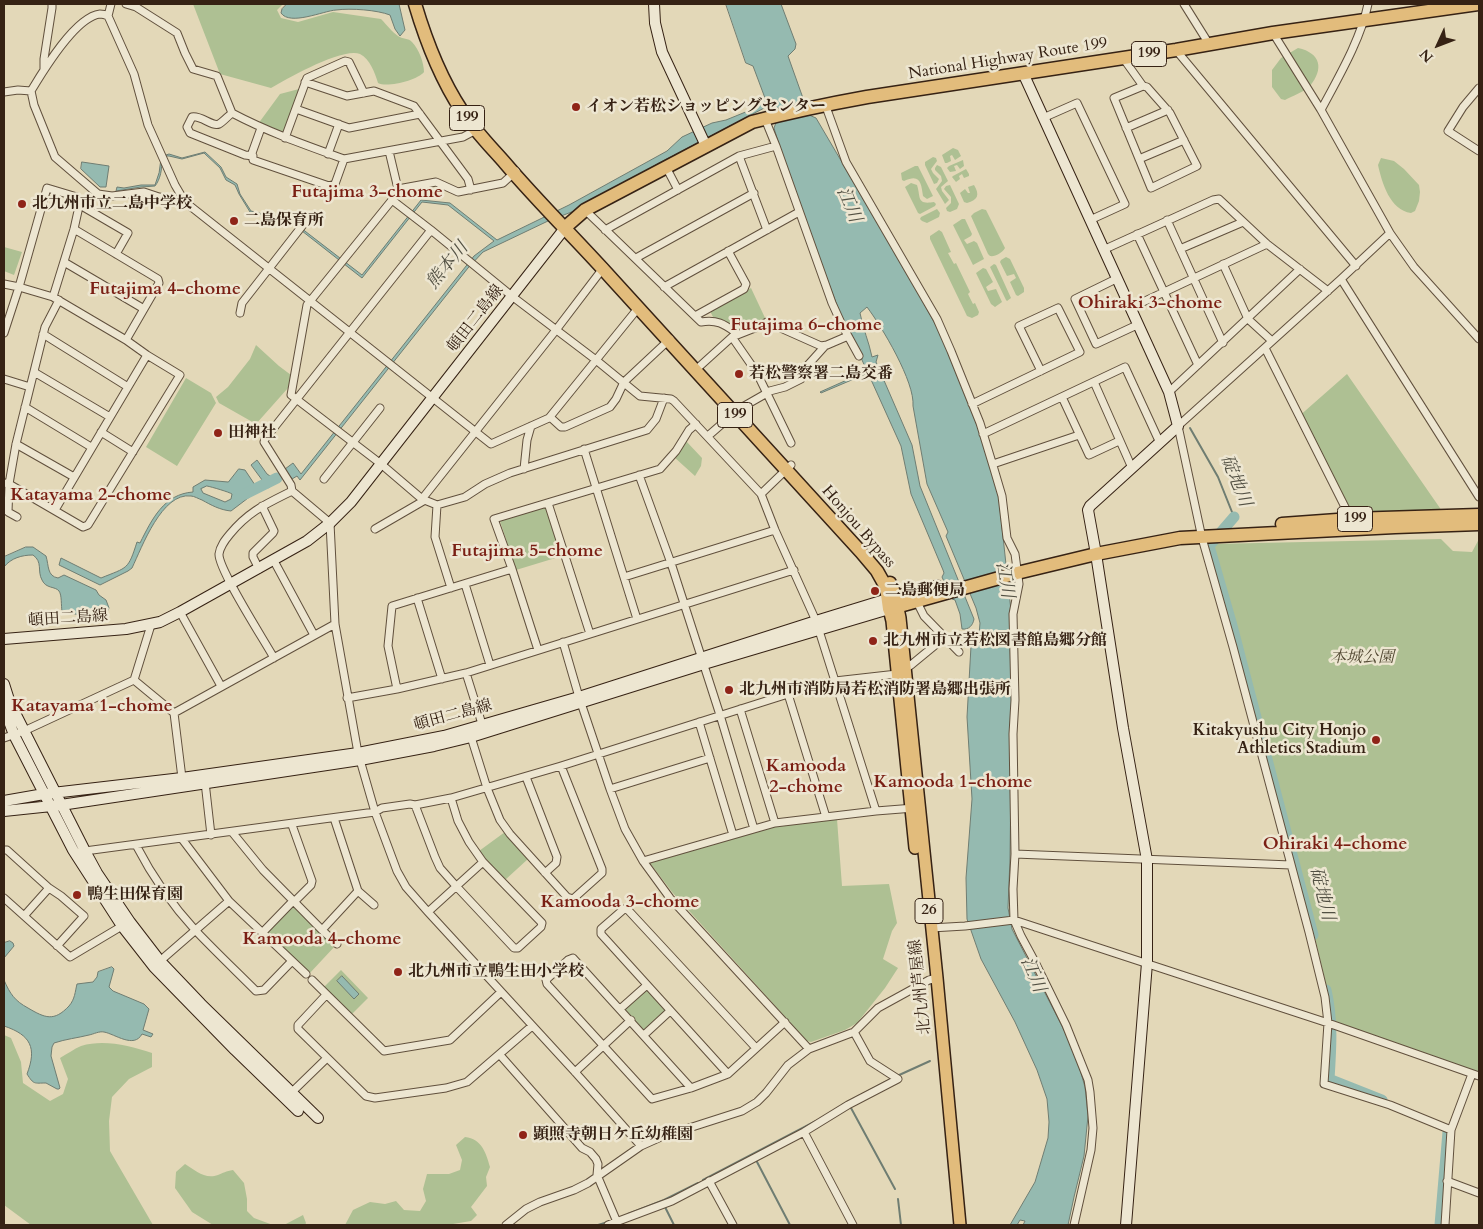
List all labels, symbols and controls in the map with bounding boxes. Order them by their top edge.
north arrow [1413,20,1463,70]
street label: National Highway Route 199 [907,34,1109,84]
road number: 199 [1132,42,1166,66]
text: N [1416,45,1438,66]
place label: イオン若松ショッピングセンター [586,97,826,117]
marker: イオン若松ショッピングセンター [570,101,582,113]
road number: 199 [450,106,484,130]
district label: Futajima 3-chome [291,182,443,204]
water label: 江川 [831,184,865,226]
place label: 北九州市立二島中学校 [32,194,192,214]
marker: 北九州市立二島中学校 [16,198,28,210]
place label: 二島保育所 [244,211,324,231]
marker: 二島保育所 [228,215,240,227]
water label: 熊本川 [423,238,473,294]
district label: Futajima 4-chome [89,279,241,301]
street label: 頓田二島線 [444,282,508,356]
district label: Ohiraki 3-chome [1078,293,1222,315]
district label: Futajima 6-chome [730,315,882,337]
place label: 若松警察署二島交番 [749,364,893,384]
marker: 若松警察署二島交番 [733,368,745,380]
road number: 199 [718,402,752,428]
place label: 田神社 [228,423,276,443]
marker: 田神社 [212,427,224,439]
water label: 碇地川 [1215,452,1255,510]
street label: Honjou Bypass [817,482,899,572]
district label: Katayama 2-chome [10,485,172,507]
road number: 199 [1338,506,1372,532]
district label: Futajima 5-chome [451,541,603,563]
water label: 江川 [991,561,1017,599]
place label: 二島郵便局 [885,581,965,601]
marker: 二島郵便局 [869,585,881,597]
street label: 頓田二島線 [27,607,109,631]
place label: 北九州市立若松図書館島郷分館 [883,631,1107,651]
marker: 北九州市立若松図書館島郷分館 [867,635,879,647]
park label: 本城公園 [1330,648,1394,668]
place label: 北九州市消防局若松消防署島郷出張所 [739,680,1011,700]
marker: 北九州市消防局若松消防署島郷出張所 [723,684,735,696]
district label: Katayama 1-chome [11,696,173,718]
street label: 頓田二島線 [412,696,494,736]
place label: Kitakyushu City Honjo Athletics Stadium [1193,721,1366,759]
marker: Kitakyushu City Honjo Athletics Stadium [1370,734,1382,746]
district label: Kamooda 2-chome [766,756,846,799]
district label: Kamooda 1-chome [874,772,1032,794]
district label: Ohiraki 4-chome [1263,834,1407,856]
water label: 碇地川 [1304,865,1338,923]
place label: 鴨生田保育園 [87,885,183,905]
marker: 鴨生田保育園 [71,889,83,901]
district label: Kamooda 3-chome [541,892,699,914]
road number: 26 [915,898,943,924]
district label: Kamooda 4-chome [243,929,401,951]
street label: 北九州芦屋線 [906,938,936,1036]
water label: 江川 [1015,954,1049,996]
place label: 北九州市立鴨生田小学校 [408,962,584,982]
marker: 北九州市立鴨生田小学校 [392,966,404,978]
place label: 顕照寺朝日ケ丘幼稚園 [533,1125,693,1145]
marker: 顕照寺朝日ケ丘幼稚園 [517,1129,529,1141]

